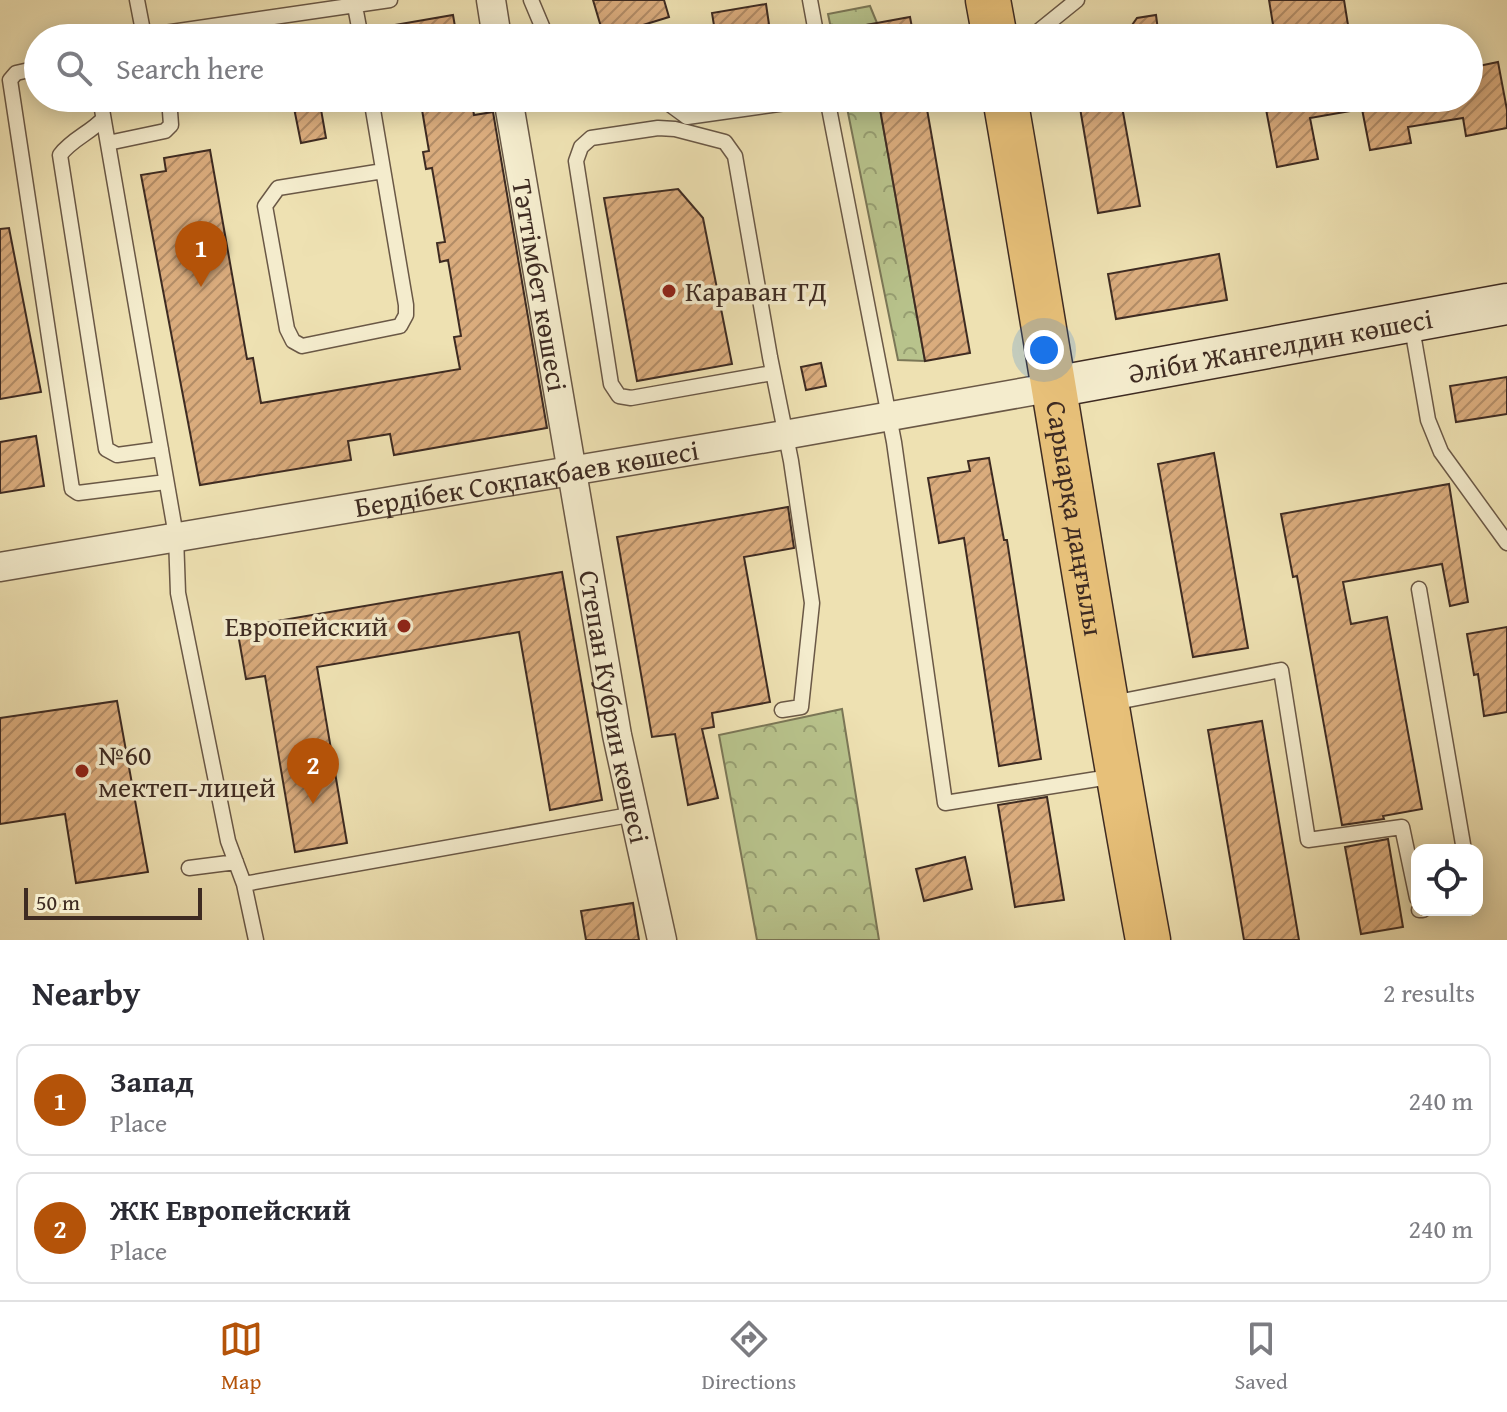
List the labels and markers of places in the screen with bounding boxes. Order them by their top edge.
pin: 1 [175,221,227,287]
place label: Караван ТД [685,270,827,311]
marker: Караван ТД [660,282,678,300]
place label: Европейский [225,605,388,646]
marker: Европейский [395,617,413,635]
place label: №60 мектеп-лицей [98,734,276,807]
pin: 2 [287,738,339,804]
marker: №60 мектеп-лицей [73,762,91,780]

